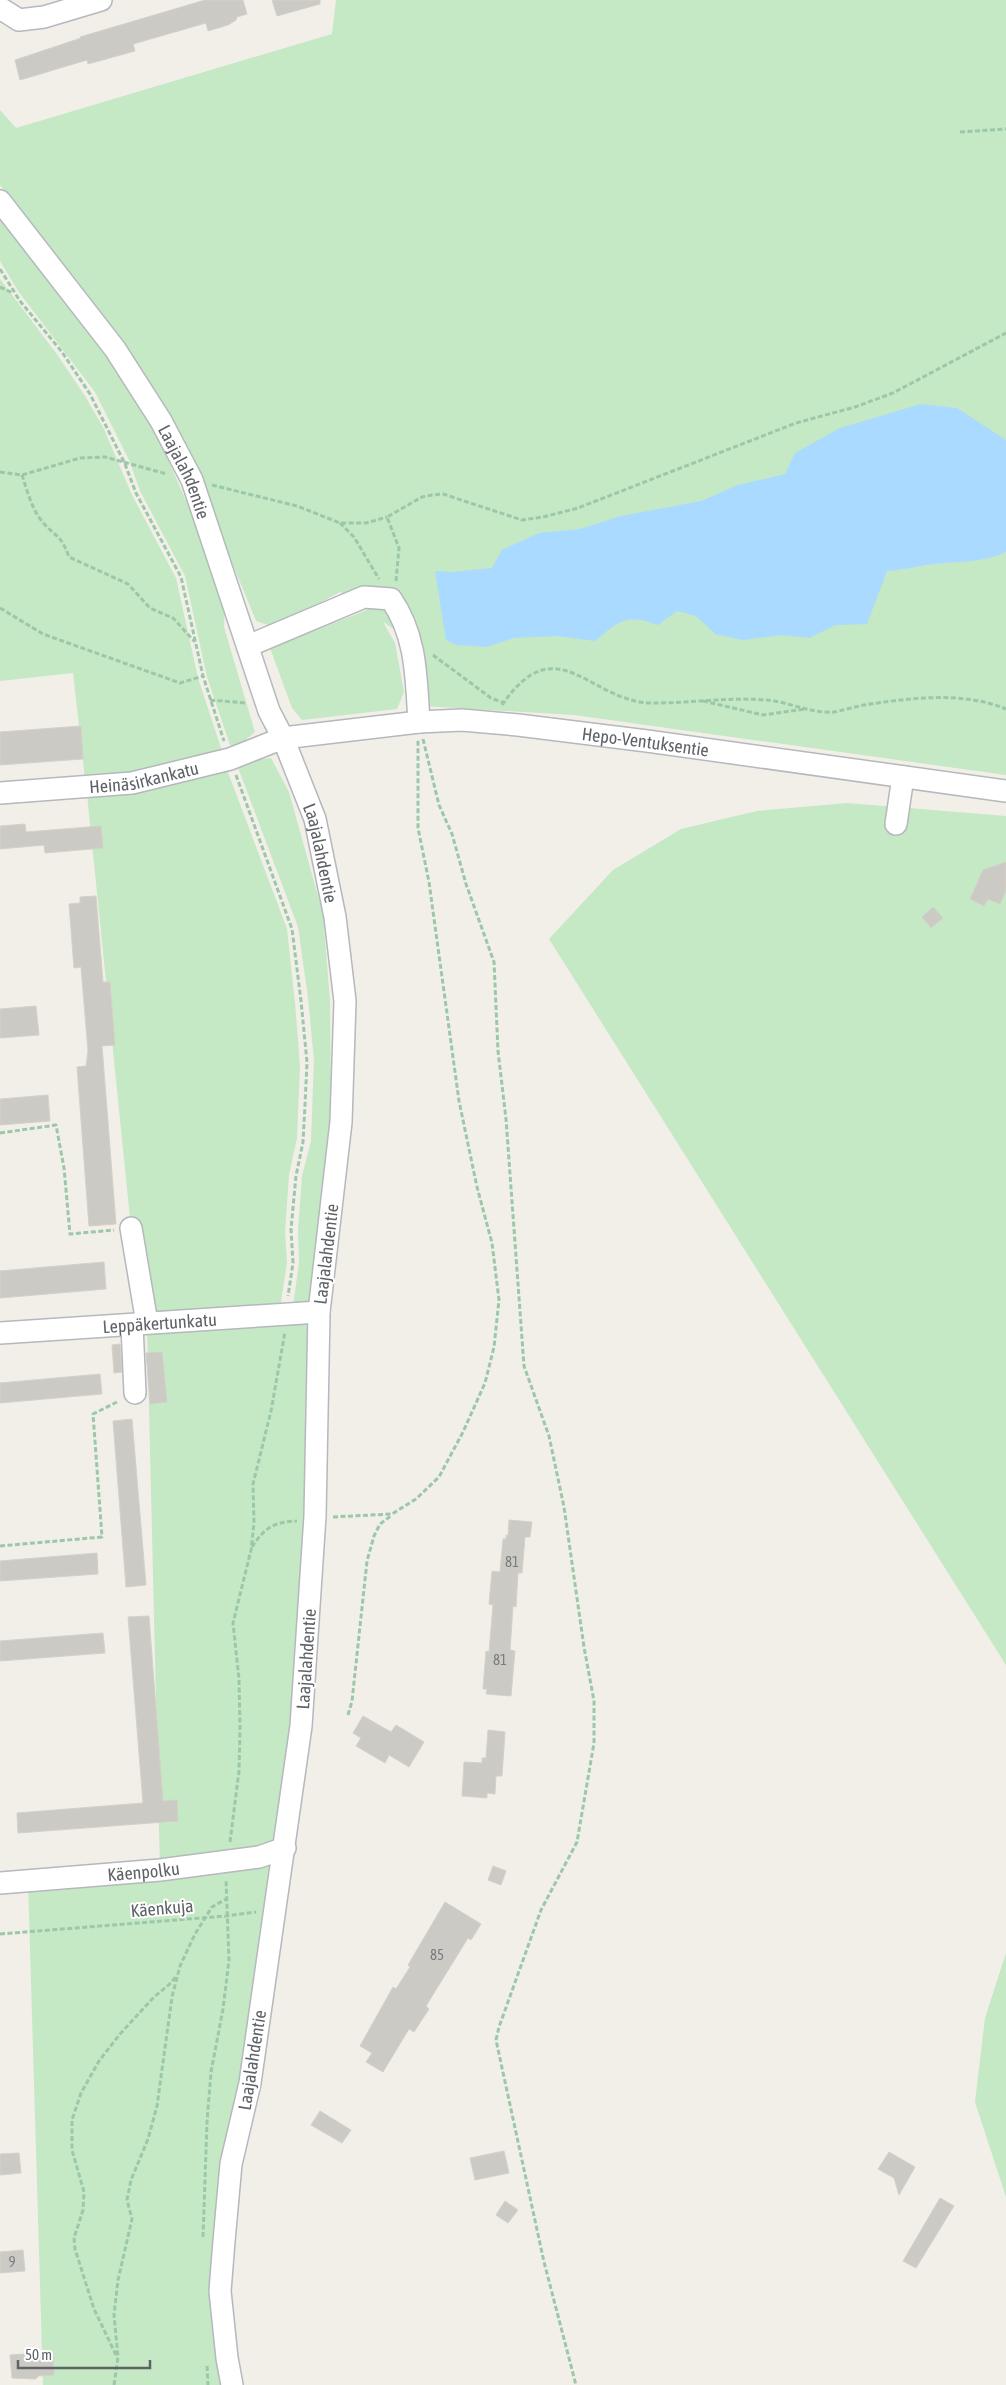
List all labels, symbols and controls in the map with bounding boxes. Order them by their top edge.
street label: Laajalahdentie [154,421,215,521]
street label: Hepo-Ventuksentie [581,723,710,760]
street label: Heinäsirkankatu [88,757,201,797]
street label: Laajalahdentie [299,800,342,904]
street label: Laajalahdentie [309,1203,343,1305]
street label: Leppäkertunkatu [102,1308,217,1337]
house number: 81 [505,1553,519,1570]
street label: Laajalahdentie [292,1608,320,1710]
house number: 81 [493,1651,507,1668]
street label: Käenpolku [107,1857,181,1885]
street label: Käenkuja [130,1895,194,1921]
house number: 85 [430,1946,444,1963]
street label: Laajalahdentie [234,2008,270,2112]
house number: 9 [8,2253,16,2270]
scale bar [18,2338,150,2370]
text: 50 m [25,2346,52,2363]

